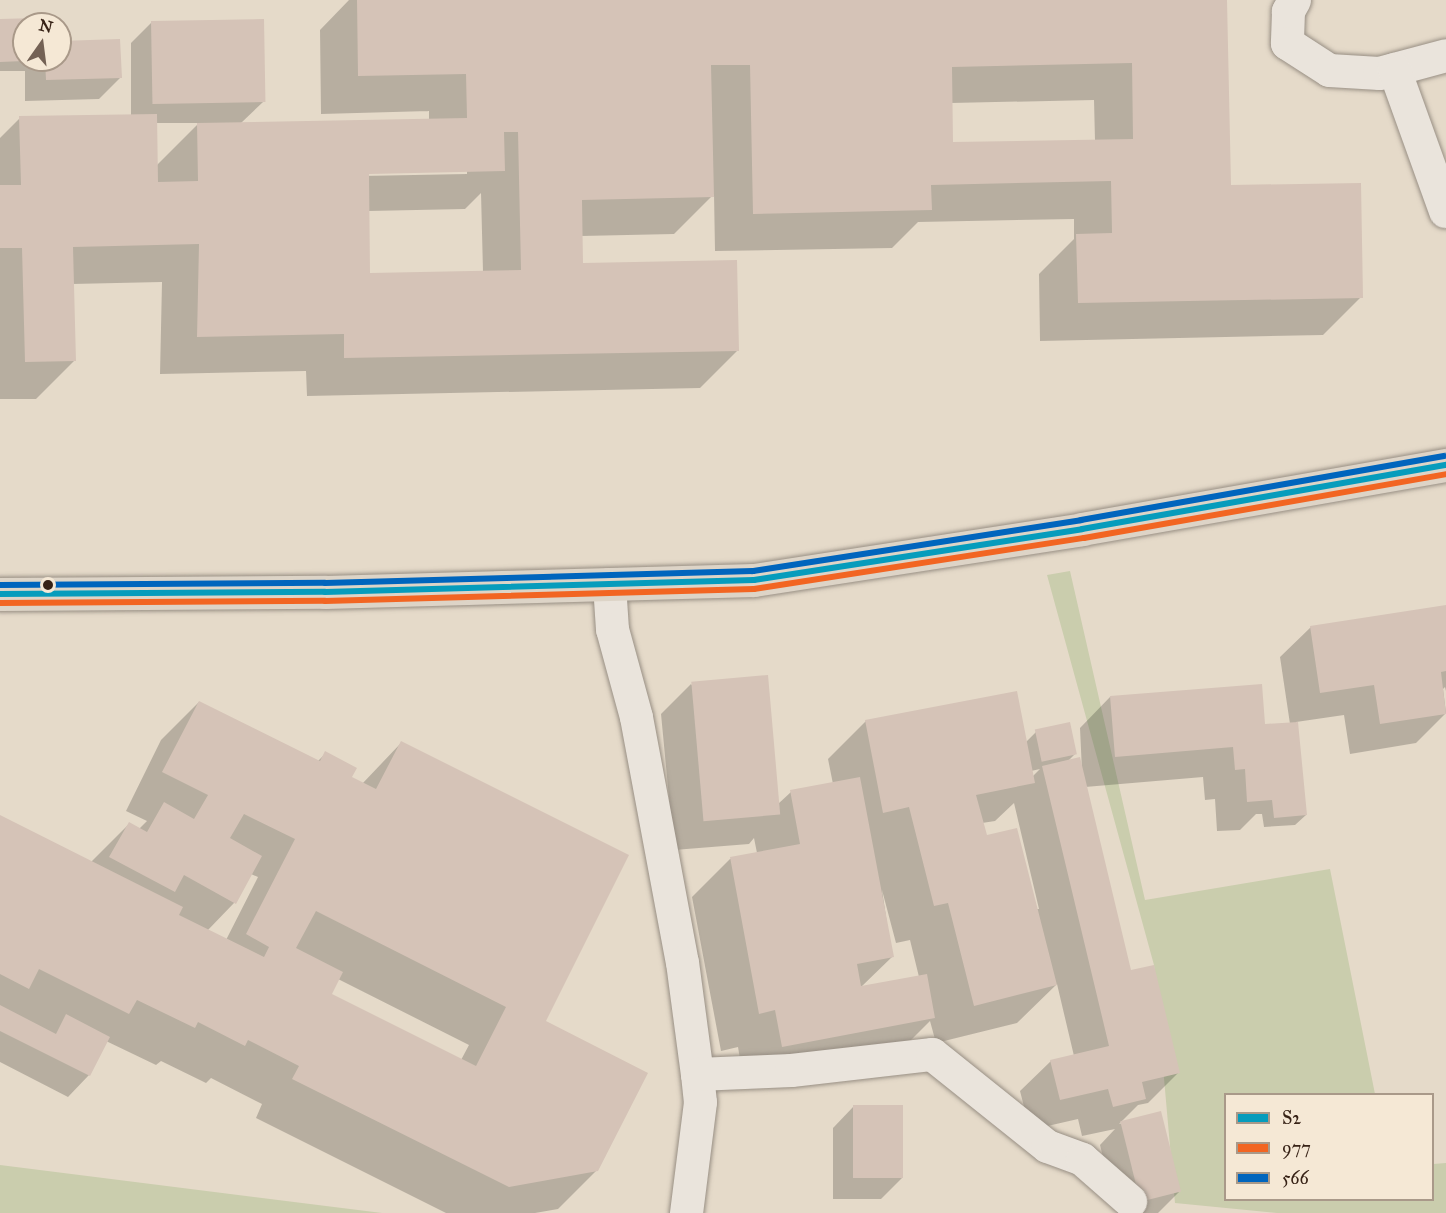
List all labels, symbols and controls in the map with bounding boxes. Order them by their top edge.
north arrow [12,12,72,72]
text: N [37,15,55,37]
unlabelled marker [42,579,54,591]
legend [1224,1093,1434,1201]
text: S2 [1282,1107,1301,1129]
text: 977 [1282,1137,1311,1159]
text: 566 [1282,1167,1309,1189]

